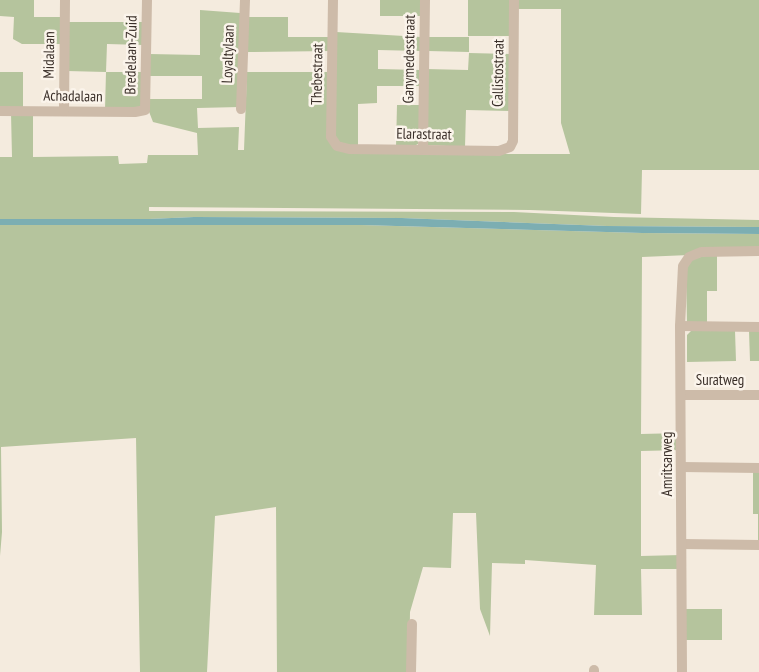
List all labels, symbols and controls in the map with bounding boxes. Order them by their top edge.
street label: Ganymedesstraat [398,14,419,104]
street label: Bredelaan-Zuid [120,15,141,95]
street label: Loyaltylaan [217,24,238,84]
street label: Midalaan [39,31,58,79]
street label: Callistostraat [487,39,508,107]
street label: Thebestraat [306,43,327,105]
street label: Achadalaan [43,85,103,106]
street label: Elarastraat [396,124,452,143]
street label: Suratweg [696,370,744,389]
street label: Amritsarweg [657,432,676,496]

